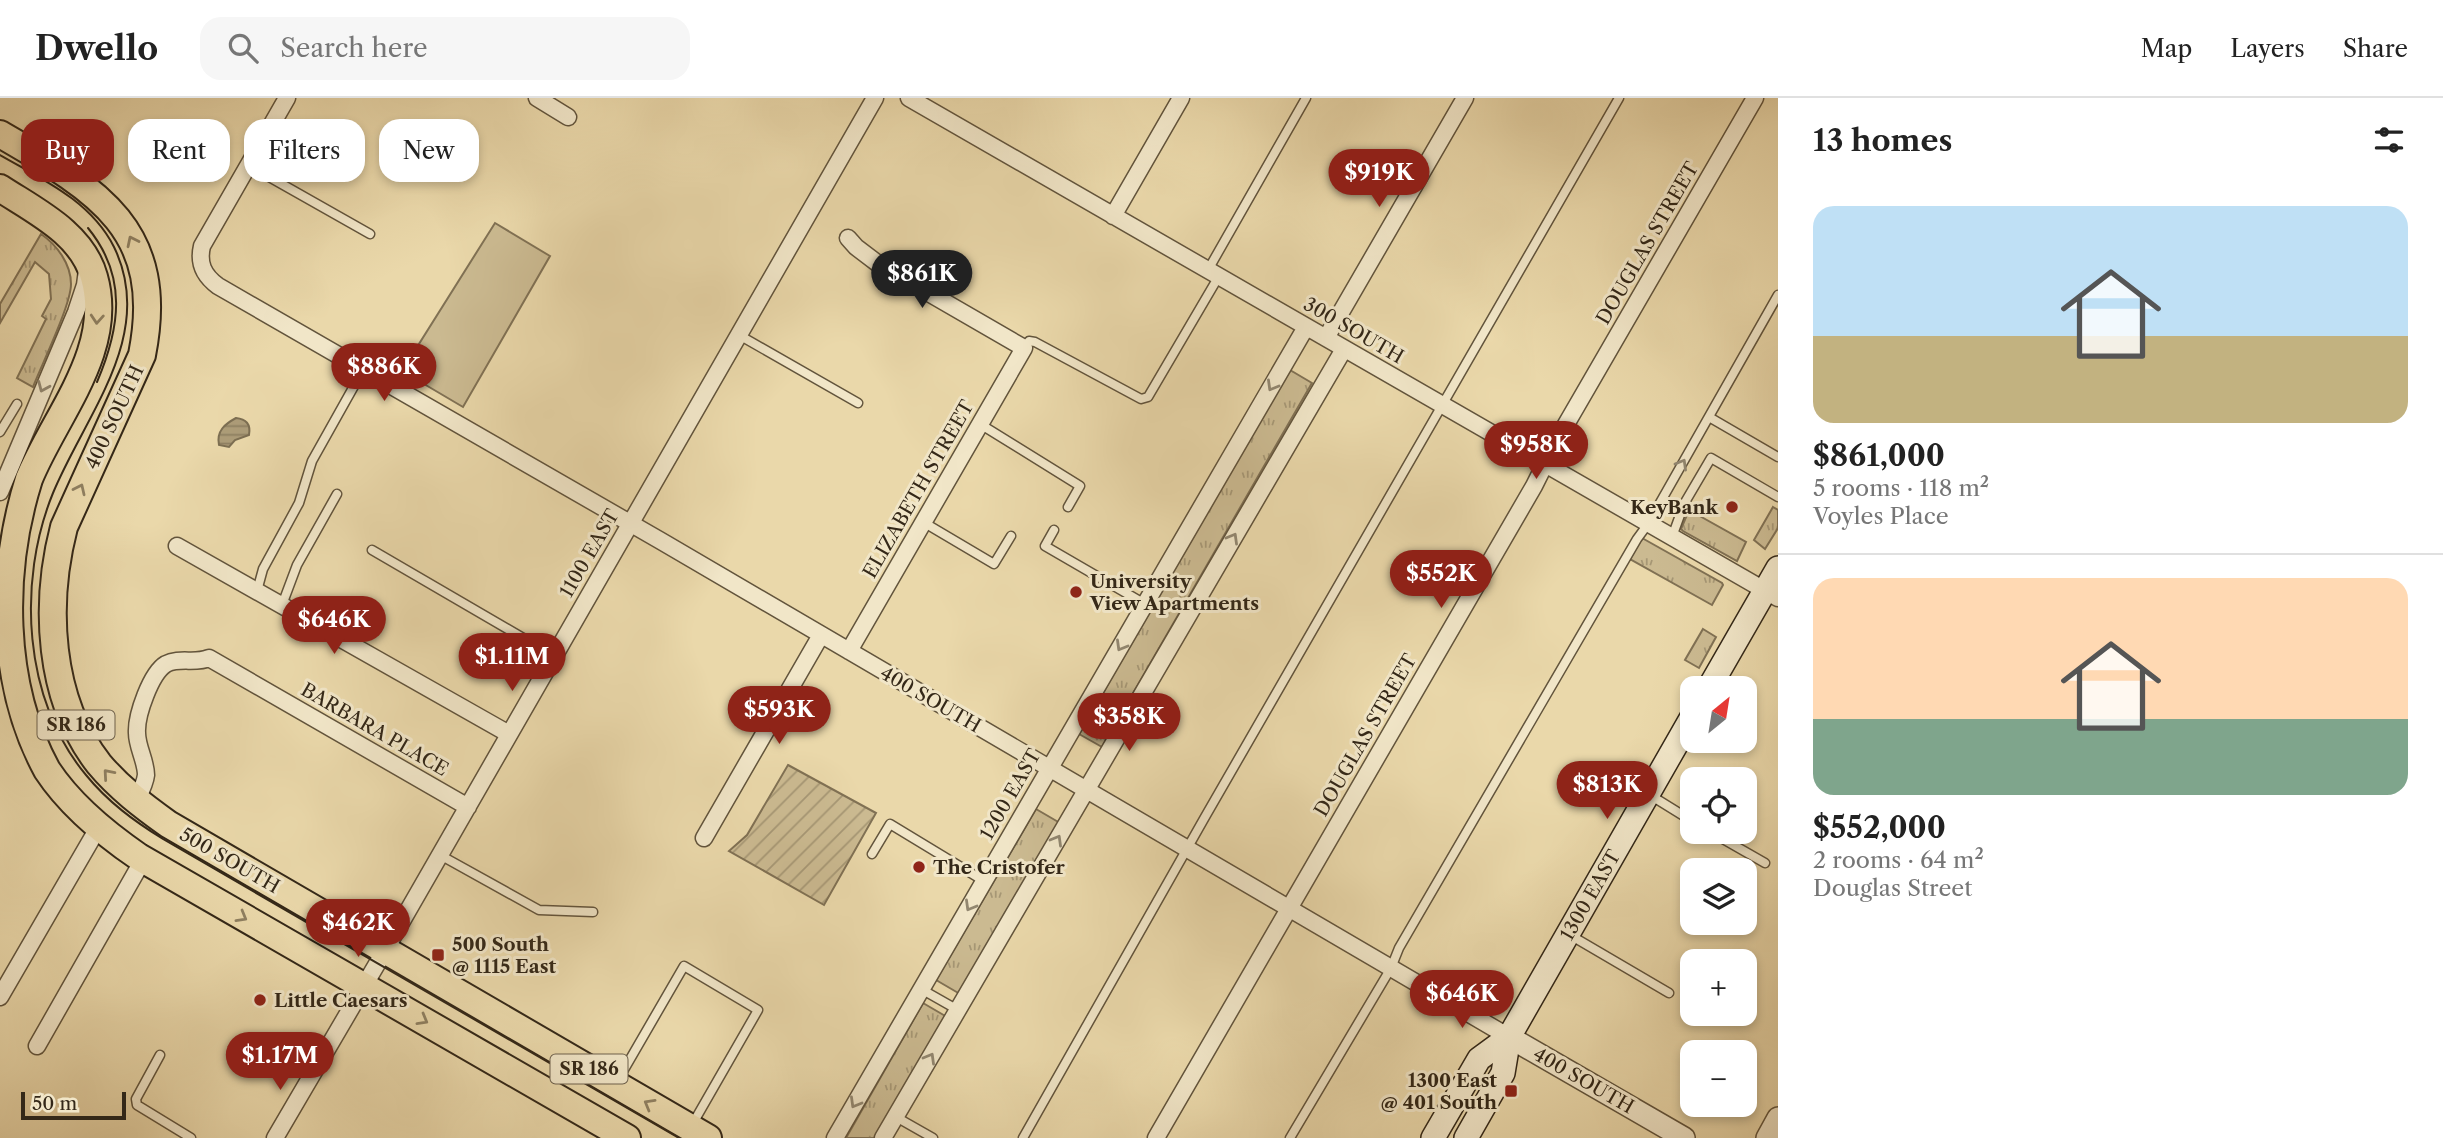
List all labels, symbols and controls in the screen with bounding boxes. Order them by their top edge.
search box [200,17,690,80]
text: Dwello [35,28,158,69]
icon: search [224,29,262,67]
text: Search here [280,32,428,64]
text: Map [2141,34,2192,63]
text: Layers [2230,34,2305,63]
text: Share [2343,34,2408,63]
chip: Buy [21,119,114,182]
chip: Rent [128,119,230,182]
chip: Filters [244,119,365,182]
chip: New [379,119,479,182]
icon: filters [2370,121,2408,159]
text: 13 homes [1813,122,1952,159]
pin: $919K [1330,150,1428,209]
street label: DOUGLAS STREET [1592,157,1704,329]
text: $919K [1344,158,1414,186]
one-way arrow [126,236,140,248]
pin: $861K [873,250,971,310]
icon: home [2048,251,2174,377]
text: $861K [887,259,957,287]
street label: 300 SOUTH [1300,293,1408,368]
one-way arrow [90,314,105,325]
pin: $886K [335,344,433,403]
text: $886K [347,352,421,380]
street label: 400 SOUTH [80,361,149,473]
one-way arrow [1267,378,1280,391]
one-way arrow [37,379,51,392]
street label: ELIZABETH STREET [858,396,979,582]
pin: $958K [1487,422,1585,481]
text: $958K [1500,430,1572,458]
text: $861,000 [1813,437,1945,474]
one-way arrow [1674,459,1687,472]
text: 5 rooms · 118 m² [1813,474,1989,502]
one-way arrow [72,484,86,496]
place label: KeyBank [1630,496,1718,519]
marker: KeyBank [1724,499,1740,515]
text: Voyles Place [1813,502,1949,530]
street label: 1100 EAST [555,504,624,601]
one-way arrow [1225,532,1238,545]
pin: $552K [1392,550,1490,610]
text: $552K [1406,559,1476,587]
place label: University View Apartments [1089,570,1259,615]
marker: University View Apartments [1068,584,1084,600]
pin: $646K [285,596,383,656]
text: $646K [298,605,370,633]
icon: home [2048,623,2174,749]
pin: $1.11M [455,634,569,693]
one-way arrow [1116,639,1129,652]
text: $1.11M [475,642,549,670]
street label: DOUGLAS STREET [1310,649,1422,821]
street label: 400 SOUTH [876,661,985,737]
north arrow [1680,676,1757,752]
map controls [1680,676,1757,1117]
street label: BARBARA PLACE [297,678,452,781]
pin: $593K [730,686,828,746]
pin: $358K [1080,694,1178,753]
text: $593K [744,695,814,723]
text: $358K [1093,702,1165,730]
road number: SR 186 [38,710,114,740]
street label: 1200 EAST [975,744,1046,844]
pin: $813K [1558,762,1656,821]
button: locate [1680,767,1757,844]
one-way arrow [104,769,116,782]
text: $813K [1573,770,1641,798]
text: $552,000 [1813,809,1946,846]
street label: 500 SOUTH [176,823,284,898]
one-way arrow [1049,835,1062,848]
street label: 1300 EAST [1555,845,1626,944]
text: 2 rooms · 64 m² [1813,846,1984,874]
place label: The Cristofer [933,856,1066,879]
button: layers [1680,858,1757,935]
marker: The Cristofer [911,859,927,875]
text: Douglas Street [1813,874,1972,902]
one-way arrow [965,899,978,912]
pin: $462K [309,900,407,959]
text: $462K [322,908,394,936]
one-way arrow [235,909,248,922]
place label: 500 South @ 1115 East [452,933,556,978]
marker: 500 South @ 1115 East [430,947,446,963]
button: + [1680,949,1757,1026]
pin: $646K [1413,970,1511,1030]
text: $646K [1426,979,1498,1007]
place label: Little Caesars [274,989,408,1012]
marker: Little Caesars [252,992,268,1008]
one-way arrow [415,1012,428,1025]
pin: $1.17M [223,1032,337,1092]
button: − [1680,1040,1757,1117]
text: $1.17M [242,1041,318,1069]
street label: 400 SOUTH [1529,1042,1638,1118]
one-way arrow [922,1052,935,1065]
road number: SR 186 [550,1054,628,1084]
place label: 1300 East @ 401 South [1381,1069,1497,1114]
marker: 1300 East @ 401 South [1503,1083,1519,1099]
scale bar [21,1089,126,1121]
text: 50 m [32,1092,77,1115]
one-way arrow [850,1096,863,1109]
one-way arrow [643,1099,656,1112]

